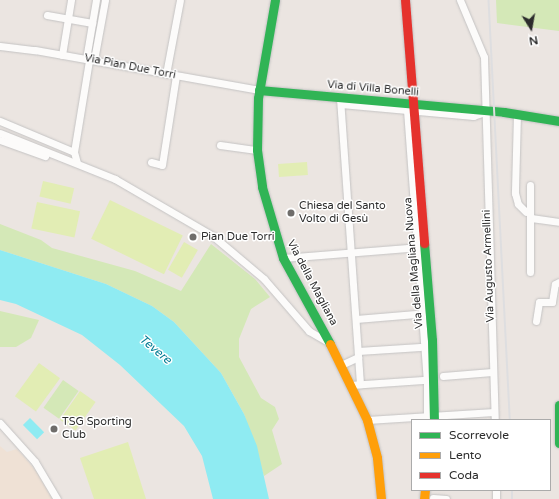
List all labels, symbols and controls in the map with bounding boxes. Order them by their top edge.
north arrow [511,8,551,48]
text: N [528,33,539,47]
street label: Via Pian Due Torri [83,52,177,82]
street label: Via di Villa Bonelli [327,78,419,100]
street label: Via della Magliana Nuova [402,197,426,329]
place label: Chiesa del Santo Volto di Gesù [299,200,386,226]
marker: Chiesa del Santo Volto di Gesù [286,208,296,218]
street label: Via Augusto Armellini [480,209,498,323]
place label: Pian Due Torri [201,230,275,244]
marker: Pian Due Torri [188,232,198,242]
street label: Via della Magliana [284,238,340,328]
water label: Tevere [136,332,174,368]
place label: TSG Sporting Club [62,416,132,442]
legend [411,419,551,491]
marker: TSG Sporting Club [49,424,59,434]
text: Scorrevole [449,428,509,442]
text: Lento [449,448,482,462]
text: Coda [449,468,479,482]

